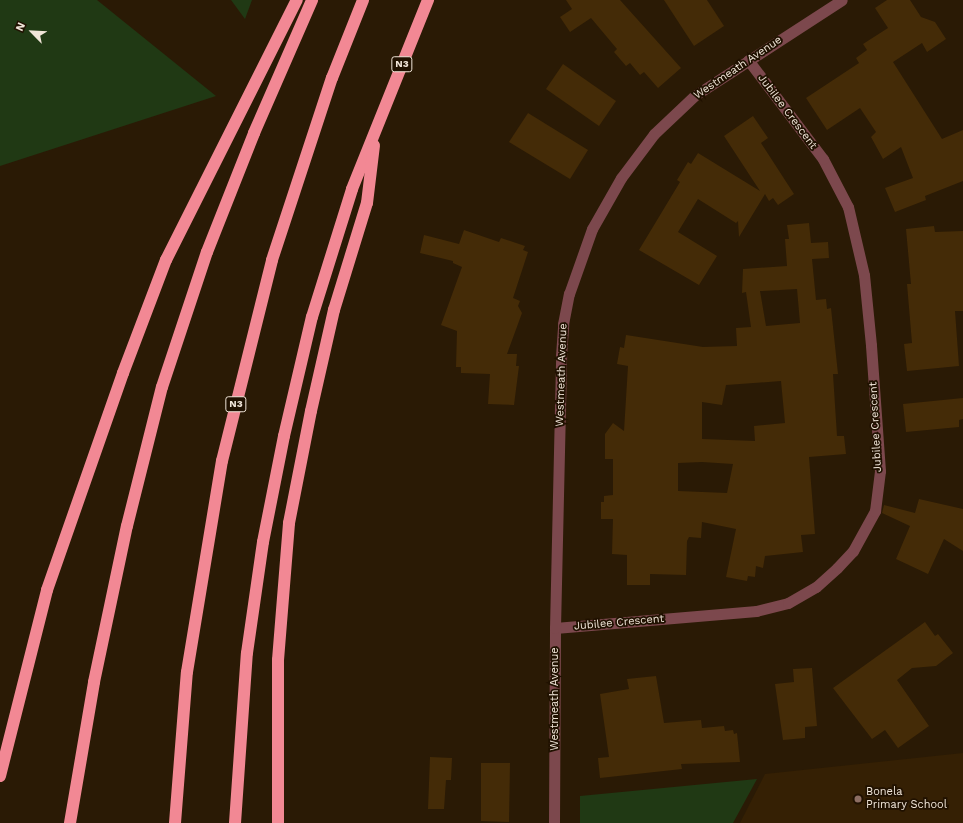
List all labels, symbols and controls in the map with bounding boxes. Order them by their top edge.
north arrow [12,12,52,52]
text: N [13,21,28,33]
street label: Westmeath Avenue [691,33,785,103]
road number: N3 [391,56,413,72]
street label: Jubilee Crescent [755,72,819,152]
street label: Westmeath Avenue [554,323,570,427]
street label: Jubilee Crescent [867,382,885,472]
road number: N3 [225,396,247,412]
street label: Jubilee Crescent [573,612,665,634]
street label: Westmeath Avenue [548,647,562,751]
place label: Bonela Primary School [866,786,947,812]
marker: Bonela Primary School [853,794,863,804]

